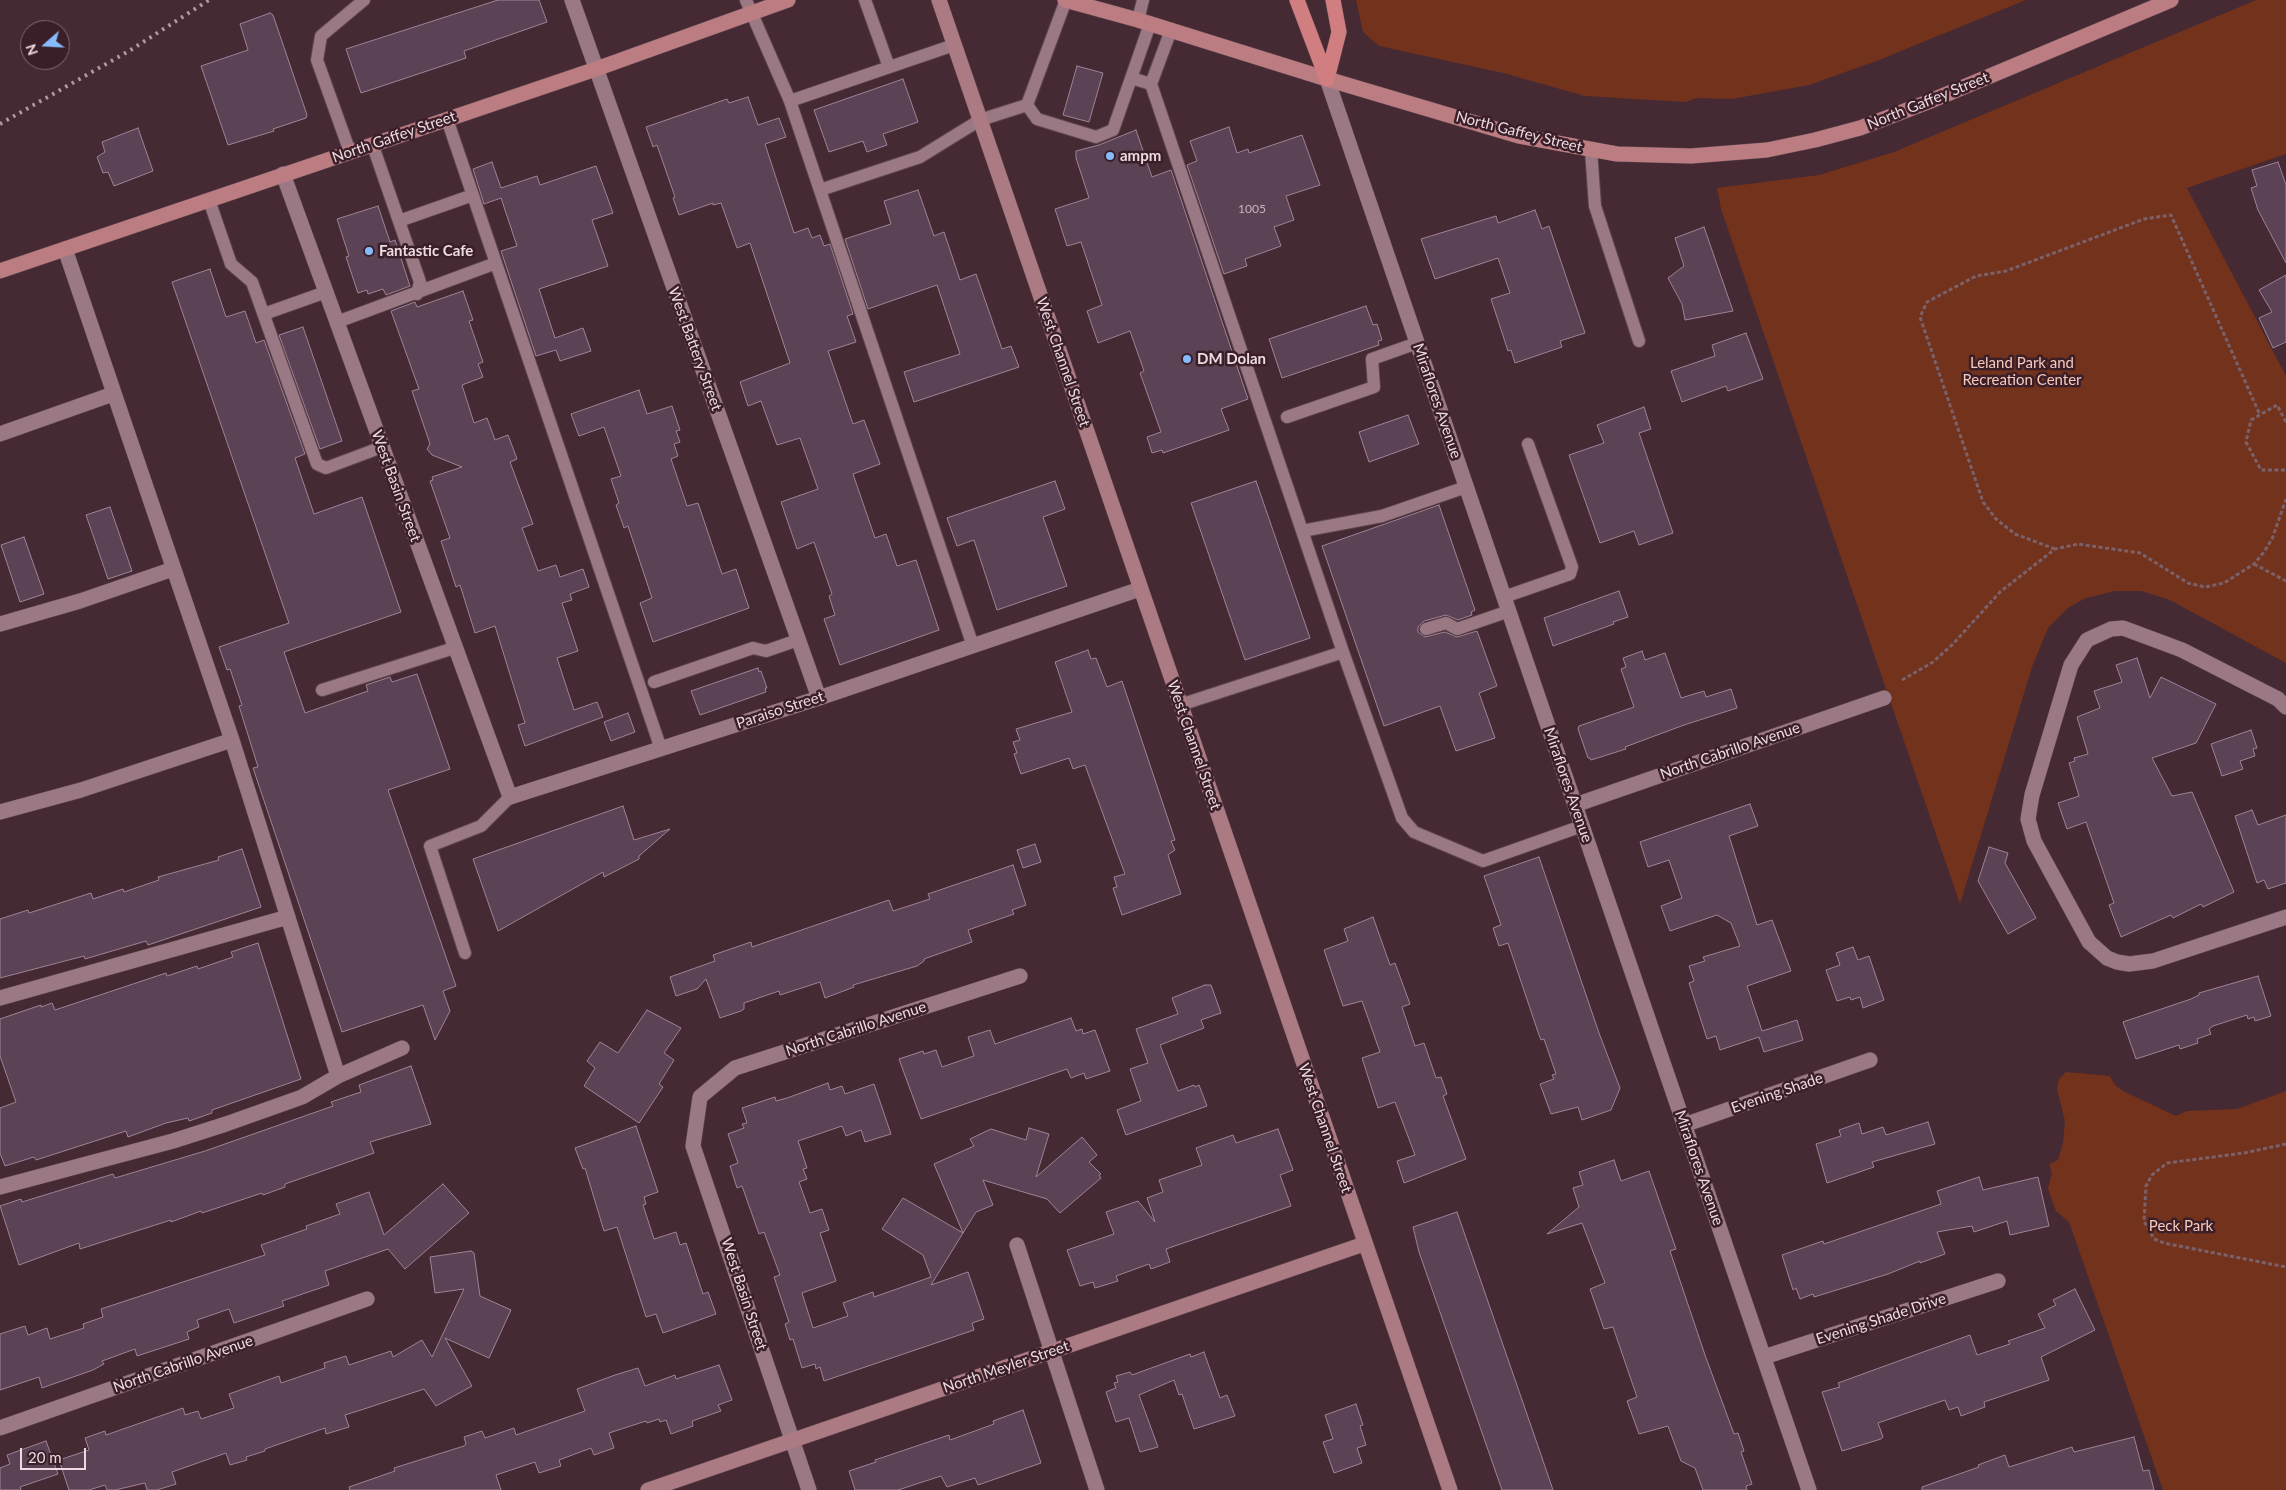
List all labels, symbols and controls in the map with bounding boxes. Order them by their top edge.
north arrow [20,20,70,70]
text: N [21,42,41,58]
street label: North Gaffey Street [1865,68,1991,134]
street label: North Gaffey Street [330,107,458,167]
street label: North Gaffey Street [1454,108,1584,156]
place label: ampm [1120,147,1161,165]
marker: ampm [1104,150,1116,162]
house number: 1005 [1238,202,1266,216]
place label: Fantastic Cafe [379,242,473,260]
marker: Fantastic Cafe [363,245,375,257]
street label: West Battery Street [664,285,726,413]
street label: West Channel Street [1032,295,1094,429]
street label: Miraflores Avenue [1409,341,1465,461]
place label: DM Dolan [1197,350,1266,368]
marker: DM Dolan [1181,353,1193,365]
park label: Leland Park and Recreation Center [1962,354,2082,389]
street label: West Basin Street [368,428,424,544]
street label: West Channel Street [1163,678,1225,812]
street label: Paraiso Street [734,687,826,733]
street label: North Cabrillo Avenue [1658,719,1802,783]
street label: Miraflores Avenue [1540,725,1596,845]
street label: North Cabrillo Avenue [783,998,929,1060]
street label: West Channel Street [1294,1061,1356,1195]
street label: Evening Shade [1729,1069,1825,1117]
street label: Miraflores Avenue [1671,1108,1727,1228]
park label: Peck Park [2149,1217,2213,1235]
street label: West Basin Street [717,1236,771,1352]
street label: Evening Shade Drive [1814,1290,1948,1348]
street label: North Cabrillo Avenue [111,1332,255,1396]
street label: North Meyler Street [941,1337,1071,1397]
scale bar [22,1438,89,1470]
text: 20 m [28,1448,62,1466]

